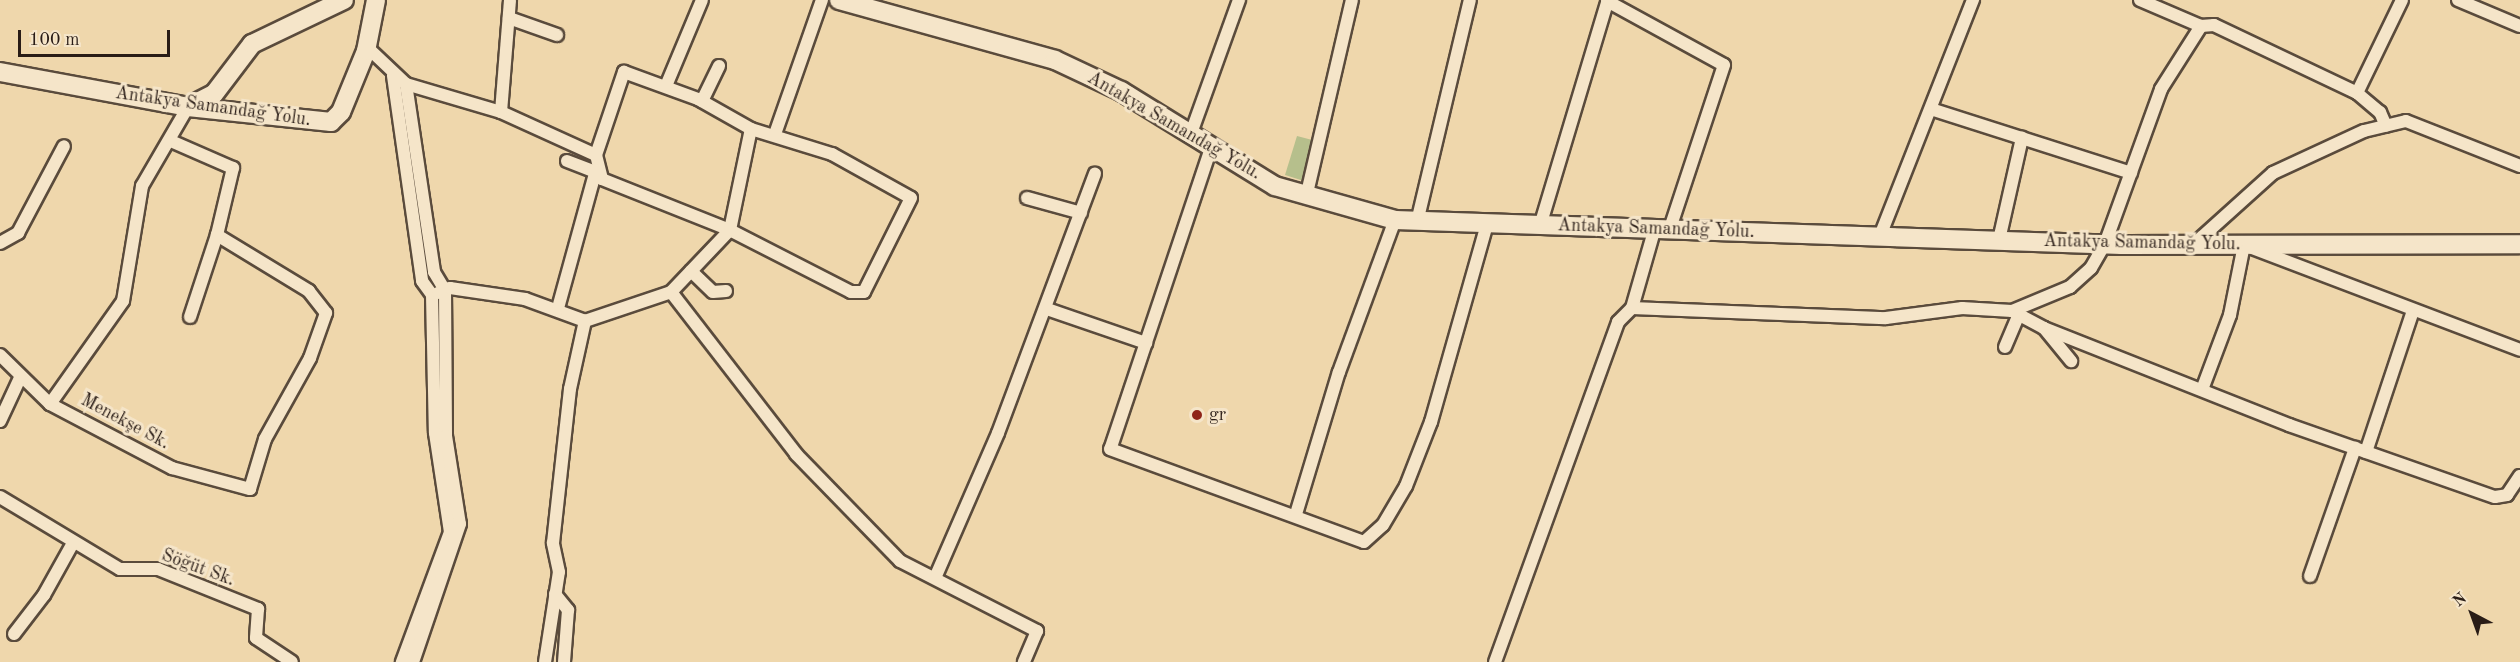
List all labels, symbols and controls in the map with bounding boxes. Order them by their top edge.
scale bar [21,18,172,56]
text: 100 m [29,31,80,49]
street label: Antakya Samandağ Yolu. [1083,67,1265,185]
street label: Antakya Samandağ Yolu. [114,83,312,131]
street label: Antakya Samandağ Yolu. [1557,215,1755,243]
street label: Antakya Samandağ Yolu. [2043,230,2241,256]
street label: Menekşe Sk. [77,390,173,454]
place label: gr [1209,404,1226,426]
marker: gr [1190,408,1204,422]
street label: Söğüt Sk. [158,545,238,591]
north arrow [2442,584,2502,644]
text: N [2450,590,2470,610]

